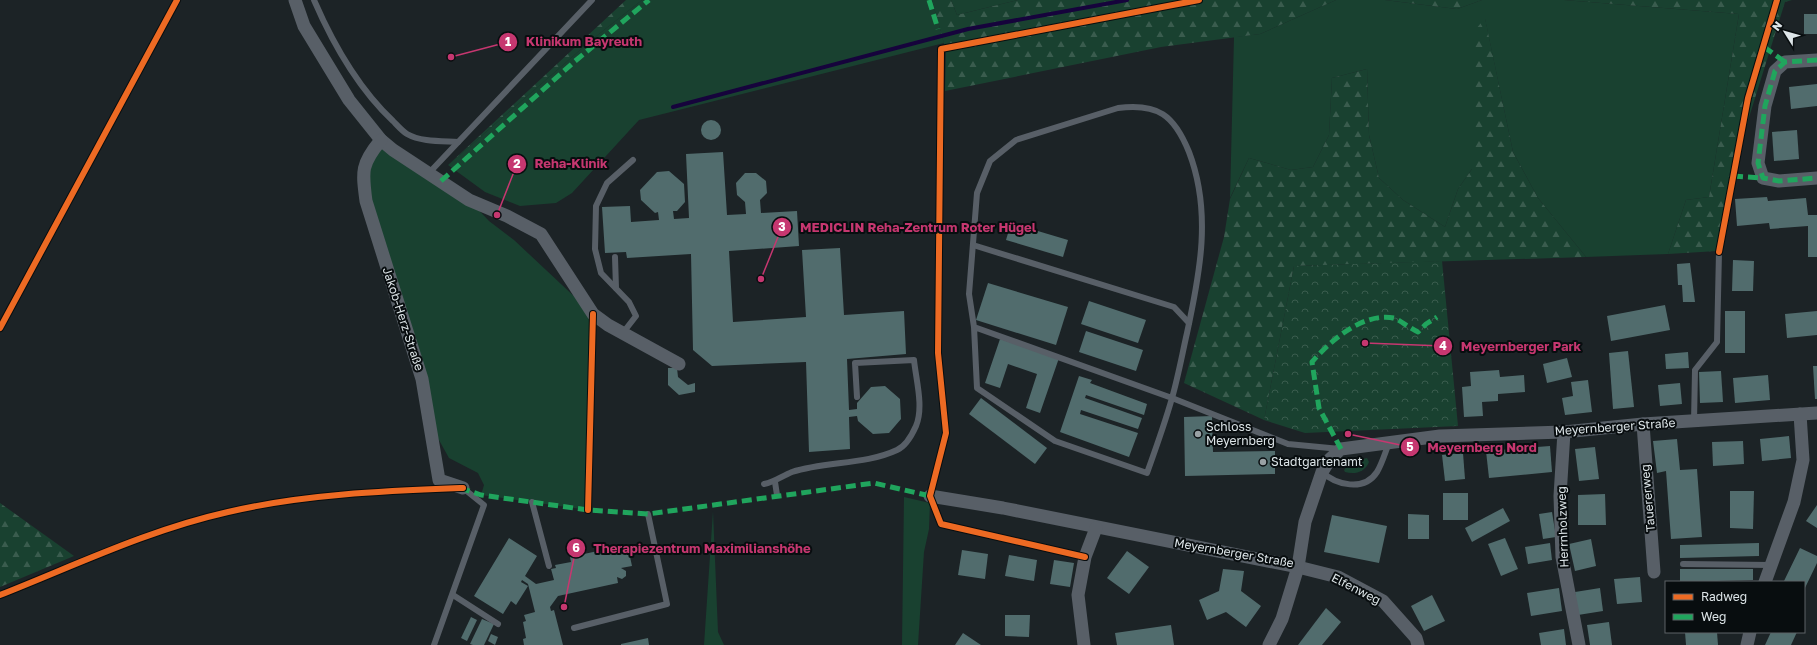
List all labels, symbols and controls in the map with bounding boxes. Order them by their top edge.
north arrow [1765,12,1805,52]
text: N [1769,18,1784,33]
callout: Klinikum Bayreuth [498,29,650,54]
text: Klinikum Bayreuth [526,33,642,49]
text: 1 [505,34,511,49]
callout: Reha-Klinik [507,151,616,176]
text: Reha-Klinik [534,155,608,171]
text: 2 [513,156,521,171]
callout: MEDICLIN Reha-Zentrum Roter Hügel [772,215,1044,240]
text: 3 [778,219,786,234]
text: MEDICLIN Reha-Zentrum Roter Hügel [800,219,1037,235]
street label: Jakob-Herz-Straße [380,265,427,373]
callout: Meyernberger Park [1433,334,1590,359]
text: 4 [1439,338,1447,353]
text: Meyernberger Park [1461,338,1582,354]
street label: Meyernberger Straße [1554,415,1676,438]
place label: Schloss Meyernberg [1206,419,1275,448]
marker: Schloss Meyernberg [1193,429,1203,439]
callout: Meyernberg Nord [1400,435,1545,460]
text: 5 [1406,439,1414,454]
text: Meyernberg Nord [1427,439,1537,455]
place label: Stadtgartenamt [1271,454,1363,469]
marker: Stadtgartenamt [1258,457,1268,467]
street label: Tauererweg [1637,464,1658,532]
street label: Herrnholzweg [1554,486,1571,568]
street label: Meyernberger Straße [1173,535,1295,570]
callout: Therapiezentrum Maximilianshöhe [566,536,819,561]
text: 6 [572,540,580,555]
text: Therapiezentrum Maximilianshöhe [593,540,811,556]
street label: Elfenweg [1329,570,1383,607]
legend [1665,581,1805,633]
text: Radweg [1701,589,1747,604]
text: Weg [1701,609,1726,624]

